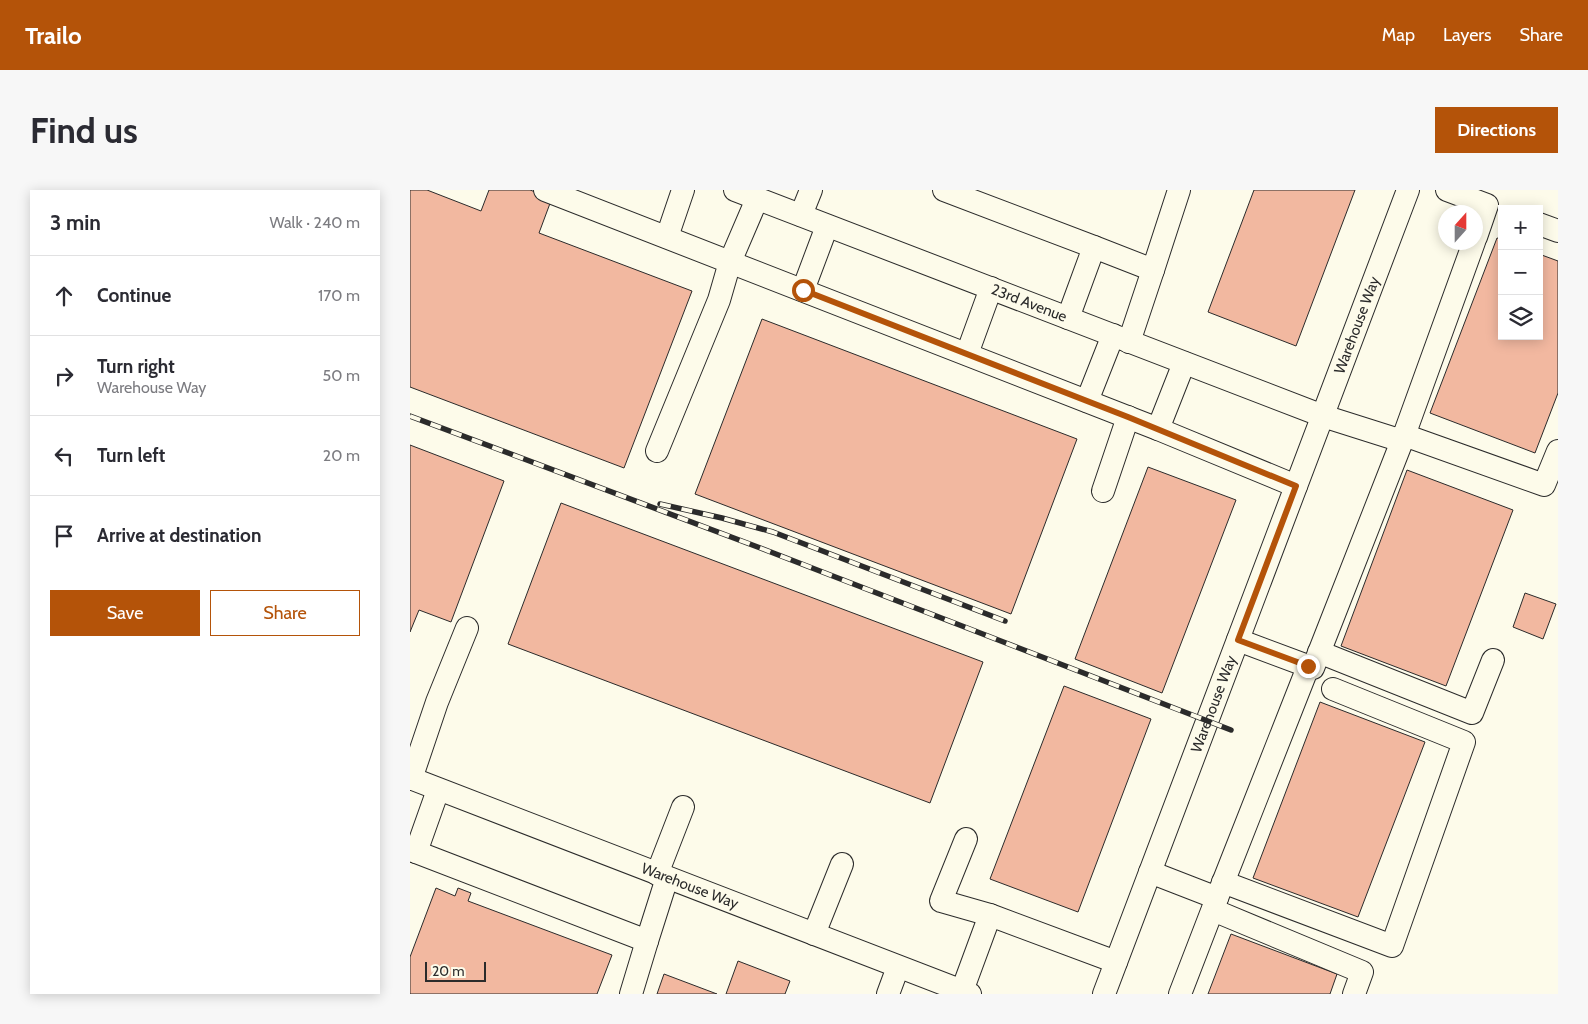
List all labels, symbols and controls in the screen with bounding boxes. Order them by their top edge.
text: Trailo [25,21,82,50]
text: Map [1382,24,1415,46]
text: Layers [1443,24,1492,46]
text: Share [1520,24,1563,46]
button: Directions [1435,107,1558,153]
text: Find us [30,109,138,152]
north arrow [1438,205,1483,250]
map controls [1498,205,1543,340]
button: + [1498,205,1543,250]
text: 3 min [50,210,101,235]
text: Walk · 240 m [269,213,360,232]
button: − [1498,250,1543,295]
street label: Warehouse Way [1330,274,1384,376]
route start [792,279,815,302]
street label: 23rd Avenue [989,280,1070,326]
icon: ahead [50,282,78,310]
text: Continue [97,284,171,307]
text: 170 m [318,286,360,305]
button: layers [1498,295,1543,340]
text: Turn right [97,355,175,378]
icon: right [50,362,78,390]
text: 50 m [323,366,360,385]
text: Warehouse Way [97,378,206,397]
icon: left [50,442,78,470]
text: Turn left [97,444,165,467]
text: 20 m [323,446,360,465]
icon: arrive [50,522,78,550]
text: Arrive at destination [97,524,261,547]
button: Save [50,590,200,636]
button: Share [210,590,360,636]
street label: Warehouse Way [1187,652,1240,755]
route end [1297,655,1320,678]
street label: Warehouse Way [639,859,741,913]
scale bar [425,959,486,982]
text: 20 m [432,962,465,980]

